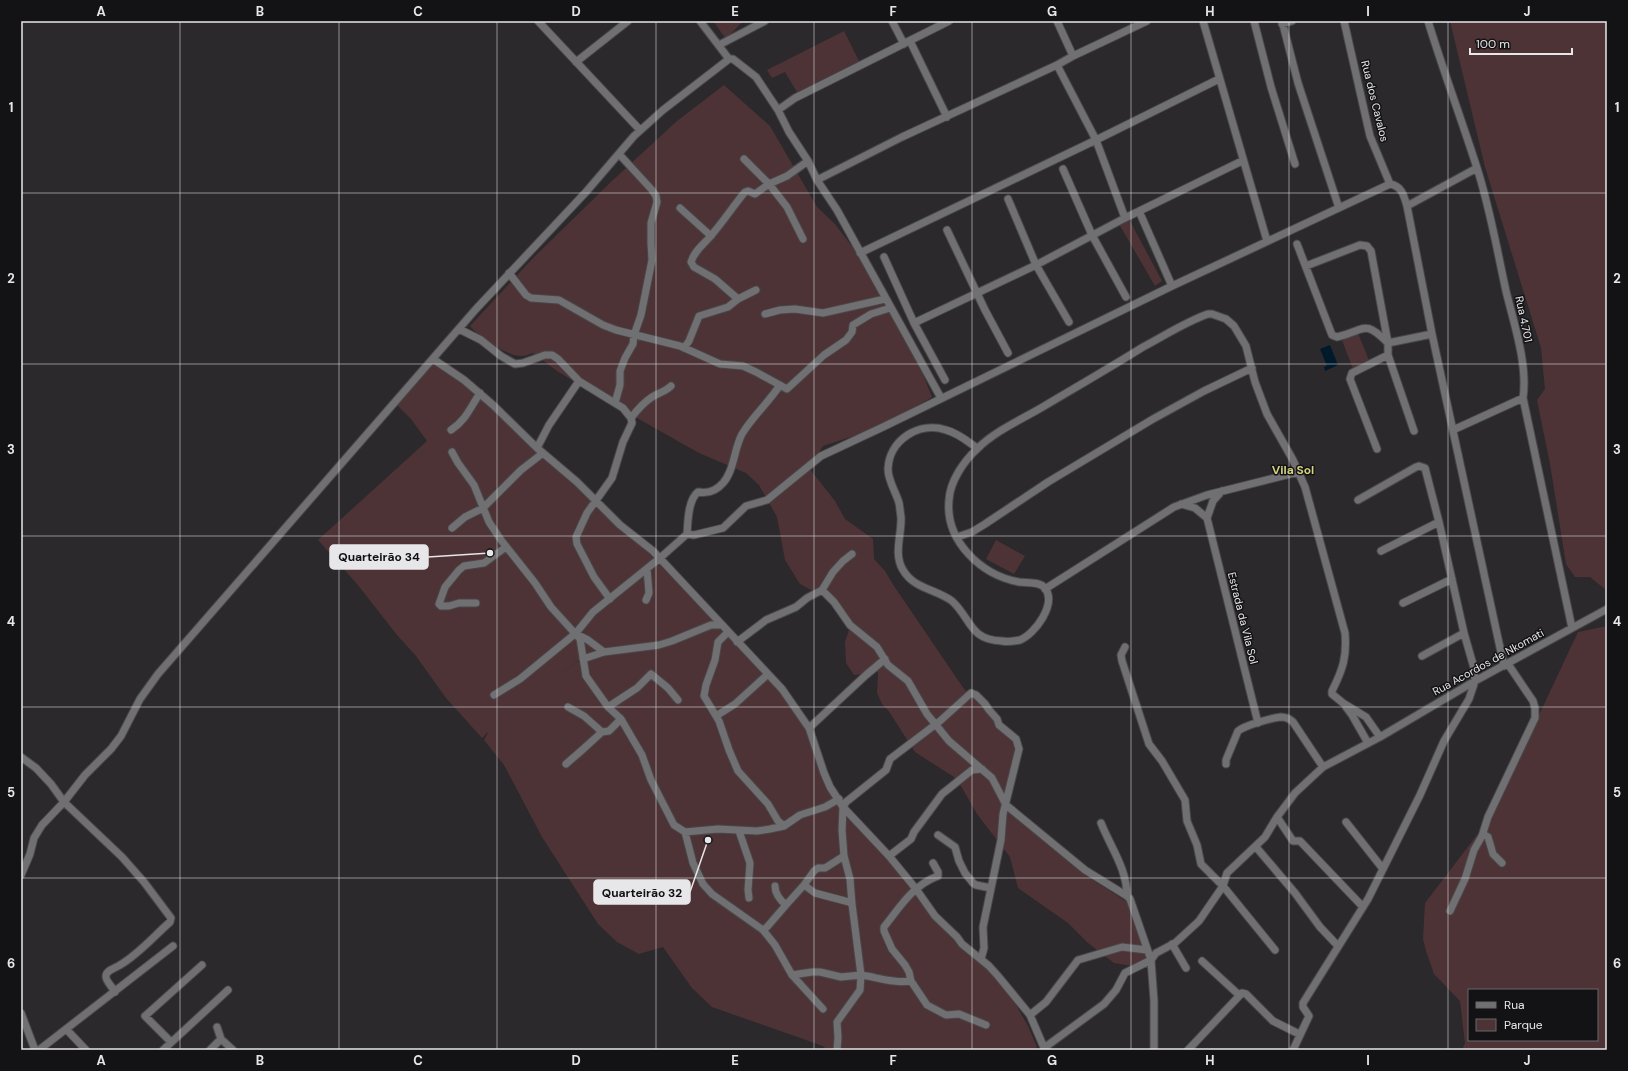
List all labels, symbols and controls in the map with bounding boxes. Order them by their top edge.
text: A [96,3,106,20]
text: B [256,3,264,20]
text: C [413,3,423,20]
text: D [571,3,581,20]
text: E [731,3,739,20]
text: F [889,3,897,20]
text: G [1047,3,1057,20]
text: H [1205,3,1215,20]
text: I [1366,3,1370,20]
text: J [1523,3,1531,20]
scale bar [1470,30,1572,56]
text: 100 m [1476,36,1510,52]
street label: Rua dos Cavalos [1358,59,1392,143]
text: 1 [9,99,13,116]
text: 1 [1615,99,1619,116]
text: 2 [7,270,15,287]
text: 2 [1613,270,1621,287]
street label: Rua 4.701 [1512,295,1536,343]
text: 3 [7,441,15,458]
text: 3 [1613,441,1621,458]
district label: Vila Sol [1272,462,1314,478]
callout: Quarteirão 34 [330,545,428,569]
text: Quarteirão 34 [338,549,420,565]
street label: Estrada da Vila Sol [1225,571,1261,665]
text: 4 [7,613,15,630]
text: 4 [1613,613,1621,630]
street label: Rua Acordos de Nkomati [1430,626,1546,698]
text: 5 [7,784,15,801]
text: 5 [1613,784,1621,801]
callout: Quarteirão 32 [594,880,690,904]
text: Quarteirão 32 [602,885,682,901]
text: 6 [7,955,15,972]
text: 6 [1613,955,1621,972]
legend [1468,989,1598,1041]
text: Rua [1504,997,1525,1013]
text: Parque [1504,1017,1543,1033]
text: A [96,1052,106,1069]
text: B [256,1052,264,1069]
text: C [413,1052,423,1069]
text: D [571,1052,581,1069]
text: E [731,1052,739,1069]
text: F [889,1052,897,1069]
text: G [1047,1052,1057,1069]
text: H [1205,1052,1215,1069]
text: I [1366,1052,1370,1069]
text: J [1523,1052,1531,1069]

